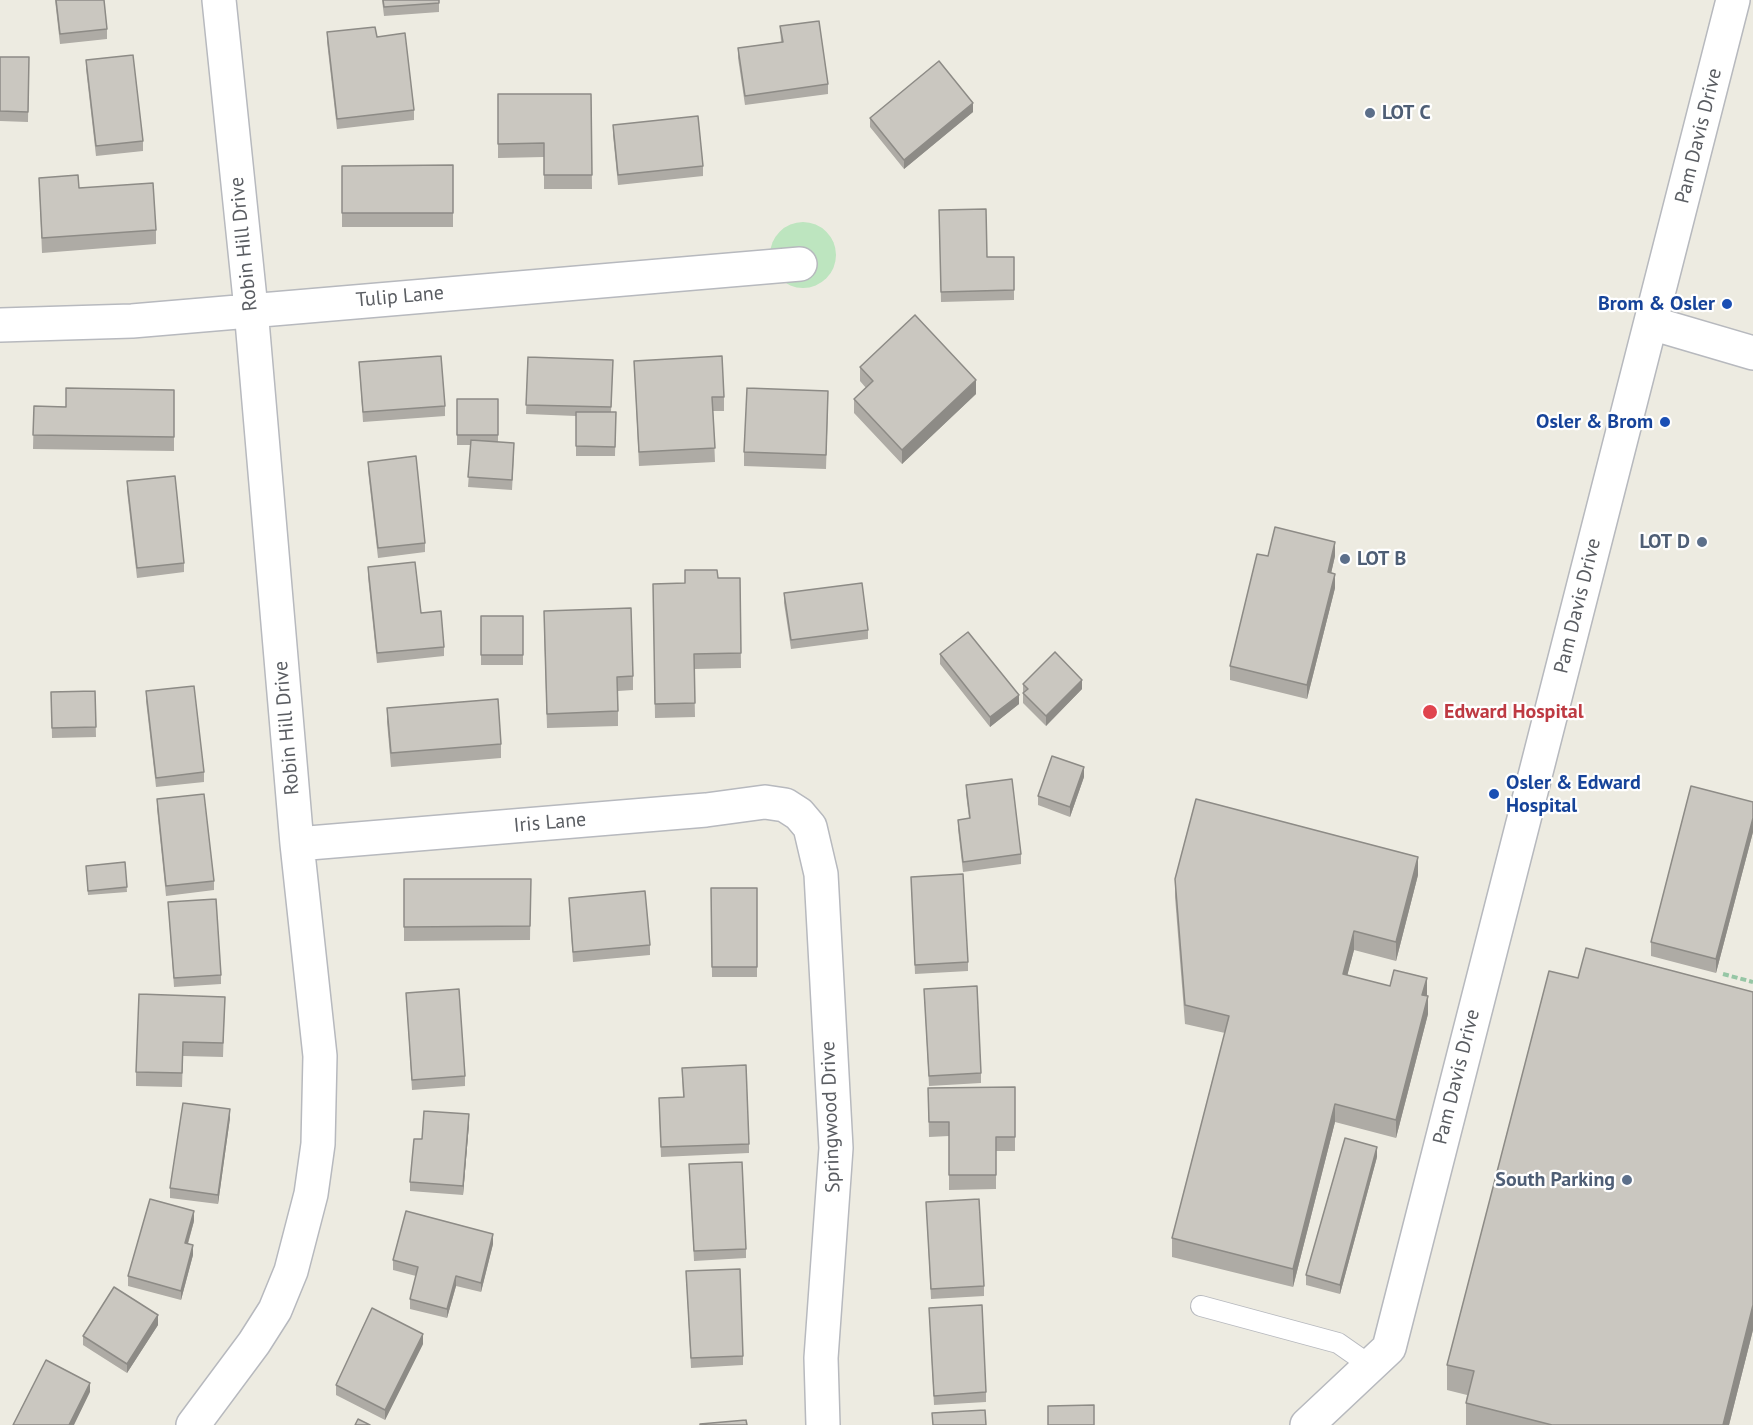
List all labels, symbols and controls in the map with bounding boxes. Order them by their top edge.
street label: Pam Davis Drive [1671,66,1727,206]
place label: LOT C [1382,101,1431,125]
marker: LOT C [1363,106,1377,120]
street label: Robin Hill Drive [225,176,263,312]
street label: Tulip Lane [355,281,445,313]
place label: Brom & Osler [1598,292,1715,316]
marker: Brom & Osler [1720,297,1734,311]
place label: Osler & Brom [1536,410,1653,434]
marker: Osler & Brom [1658,415,1672,429]
place label: LOT D [1640,530,1690,554]
marker: LOT D [1695,535,1709,549]
street label: Pam Davis Drive [1550,536,1606,676]
place label: LOT B [1357,547,1406,571]
marker: LOT B [1338,552,1352,566]
street label: Robin Hill Drive [269,660,305,796]
place label: Edward Hospital [1444,700,1584,724]
marker: Edward Hospital [1421,703,1439,721]
place label: Osler & Edward Hospital [1506,771,1641,818]
marker: Osler & Edward Hospital [1487,787,1501,801]
street label: Iris Lane [513,808,587,838]
street label: Pam Davis Drive [1429,1007,1485,1147]
street label: Springwood Drive [816,1041,846,1193]
place label: South Parking [1495,1168,1615,1192]
marker: South Parking [1620,1173,1634,1187]

